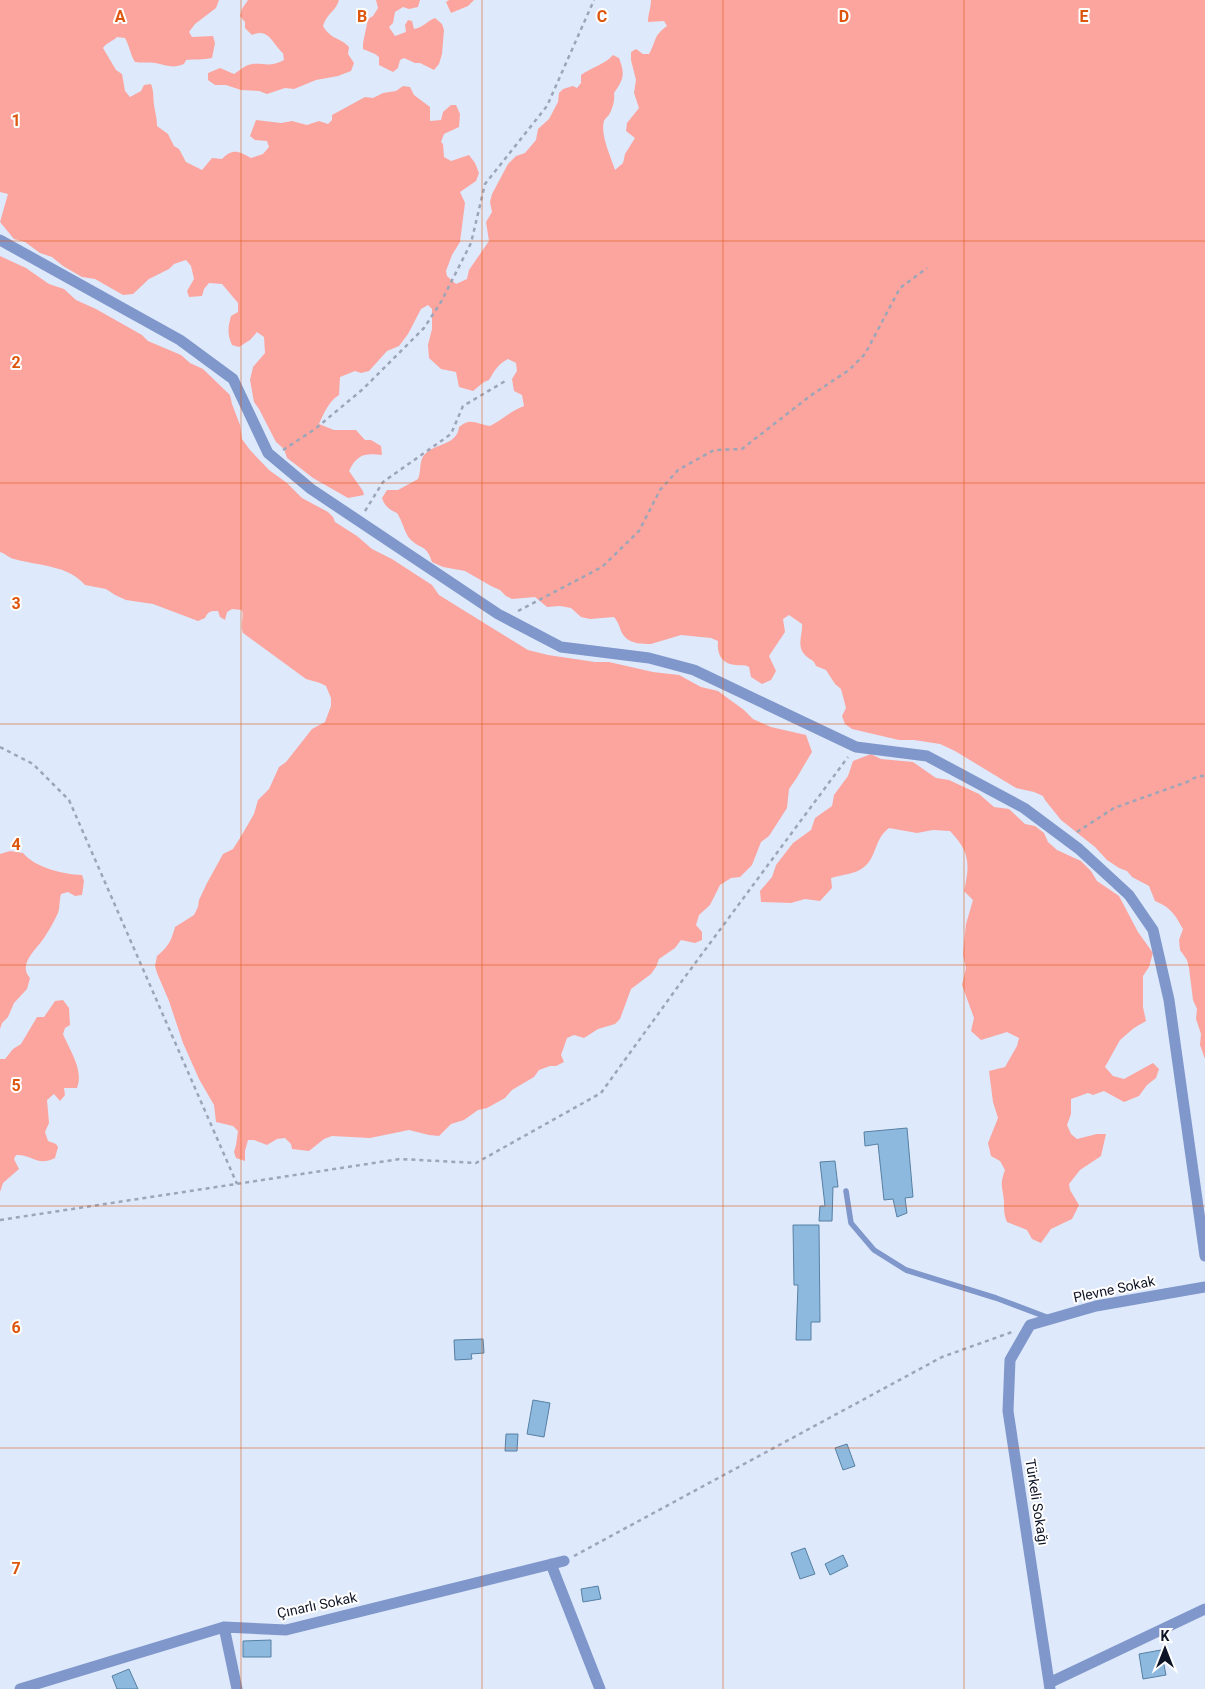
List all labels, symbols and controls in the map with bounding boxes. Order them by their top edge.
text: A [115,7,126,26]
text: B [357,7,367,26]
text: C [597,7,607,26]
text: D [839,7,849,26]
text: E [1080,7,1089,26]
text: 1 [11,111,21,130]
text: 2 [11,353,21,372]
text: 3 [11,594,21,613]
text: 4 [11,835,21,854]
text: 5 [11,1076,21,1095]
street label: Plevne Sokak [1072,1272,1157,1305]
text: 6 [11,1318,21,1337]
street label: Türkeli Sokağı [1022,1458,1052,1546]
text: 7 [11,1559,21,1578]
street label: Çınarlı Sokak [276,1589,359,1621]
north arrow [1140,1624,1190,1674]
text: K [1161,1628,1170,1644]

